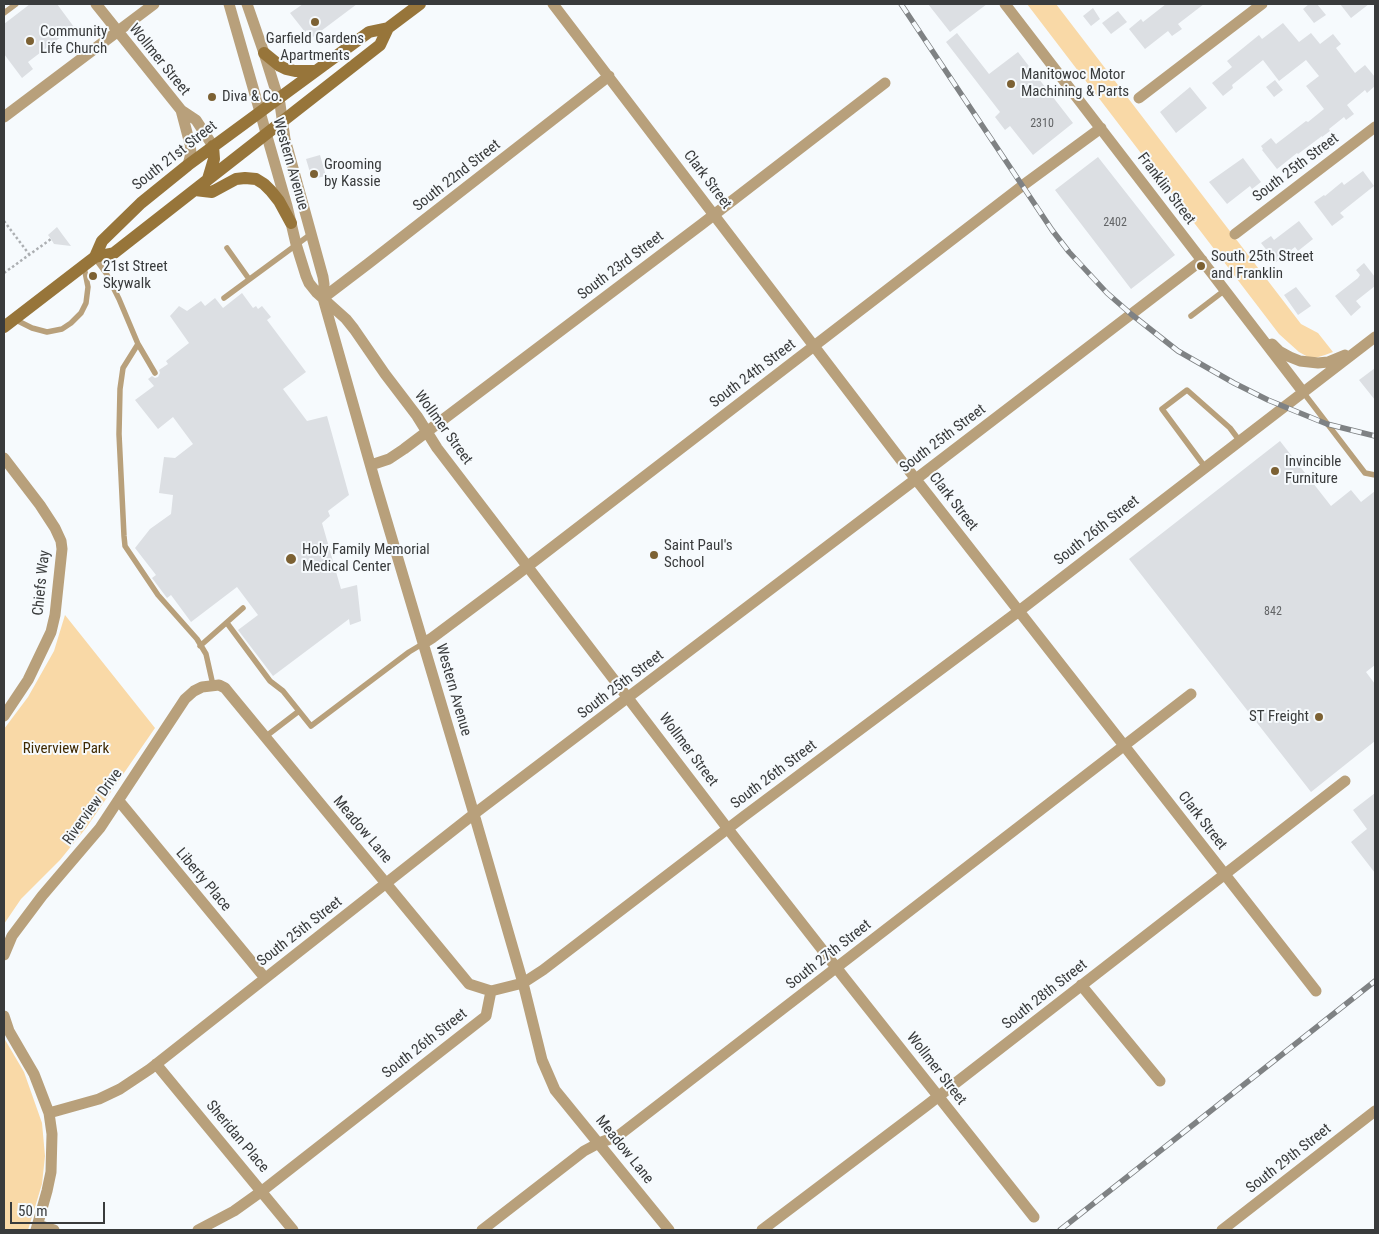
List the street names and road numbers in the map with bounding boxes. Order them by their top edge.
street label: Wollmer Street [125,20,193,100]
street label: Western Avenue [268,116,312,212]
street label: South 21st Street [129,117,221,195]
street label: South 25th Street [1250,130,1342,206]
street label: South 22nd Street [410,136,504,216]
street label: Clark Street [679,147,735,213]
street label: Franklin Street [1133,150,1199,228]
street label: South 23rd Street [574,228,668,304]
street label: South 24th Street [707,336,799,412]
street label: Wollmer Street [410,387,476,469]
street label: South 25th Street [897,401,989,477]
street label: Clark Street [925,469,981,535]
street label: South 26th Street [1051,492,1143,570]
street label: Chiefs Way [30,549,54,617]
street label: Western Avenue [431,642,475,738]
street label: South 25th Street [575,647,667,723]
street label: Wollmer Street [655,710,721,790]
street label: South 26th Street [728,737,820,813]
street label: Riverview Drive [59,766,127,848]
street label: Clark Street [1174,788,1230,854]
street label: Meadow Lane [329,793,395,867]
street label: Liberty Place [171,845,235,915]
street label: South 25th Street [254,893,346,971]
street label: South 27th Street [783,916,875,994]
street label: South 28th Street [999,956,1091,1034]
street label: South 26th Street [379,1005,471,1083]
street label: Wollmer Street [902,1029,970,1109]
street label: Sheridan Place [202,1097,272,1177]
street label: Meadow Lane [591,1112,657,1188]
street label: South 29th Street [1243,1120,1335,1198]

